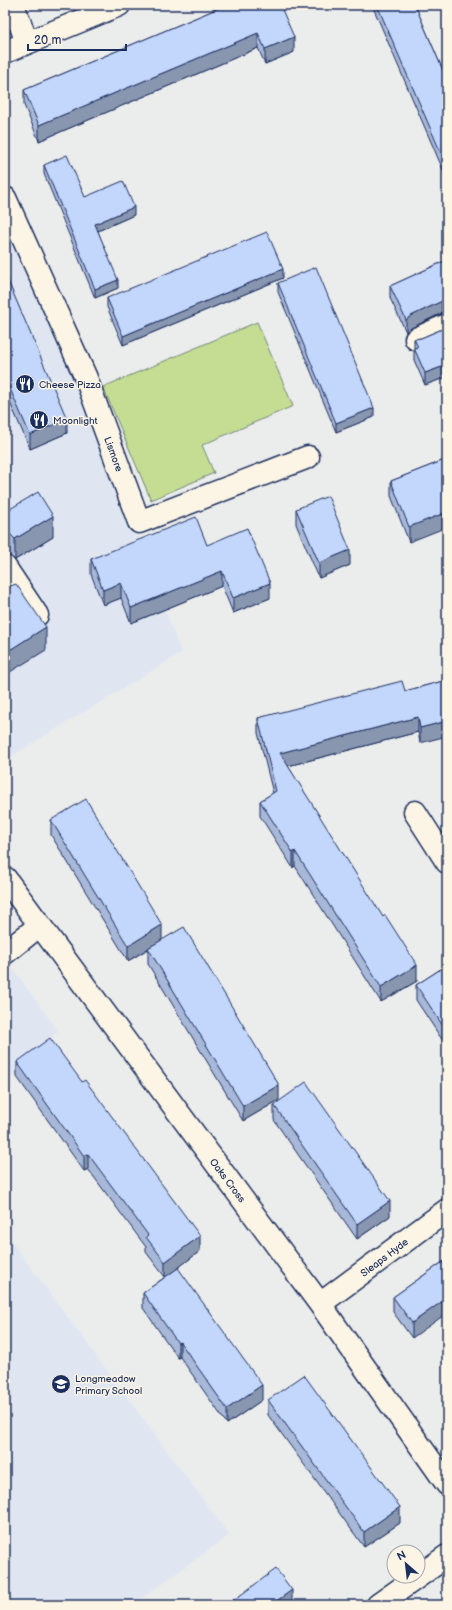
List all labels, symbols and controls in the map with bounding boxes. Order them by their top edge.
scale bar [28,26,126,52]
text: 20 m [34,33,61,48]
restaurant icon: Cheese Pizza [14,373,36,395]
place label: Cheese Pizza [39,379,101,391]
restaurant icon: Moonlight [28,409,50,431]
place label: Moonlight [53,415,98,427]
street label: Lismore [101,435,125,474]
street label: Oaks Cross [207,1156,248,1205]
street label: Sleaps Hyde [358,1236,411,1280]
school or university icon: Longmeadow Primary School [50,1373,72,1395]
place label: Longmeadow Primary School [75,1373,142,1397]
north arrow [386,1544,426,1584]
text: N [395,1548,408,1563]

